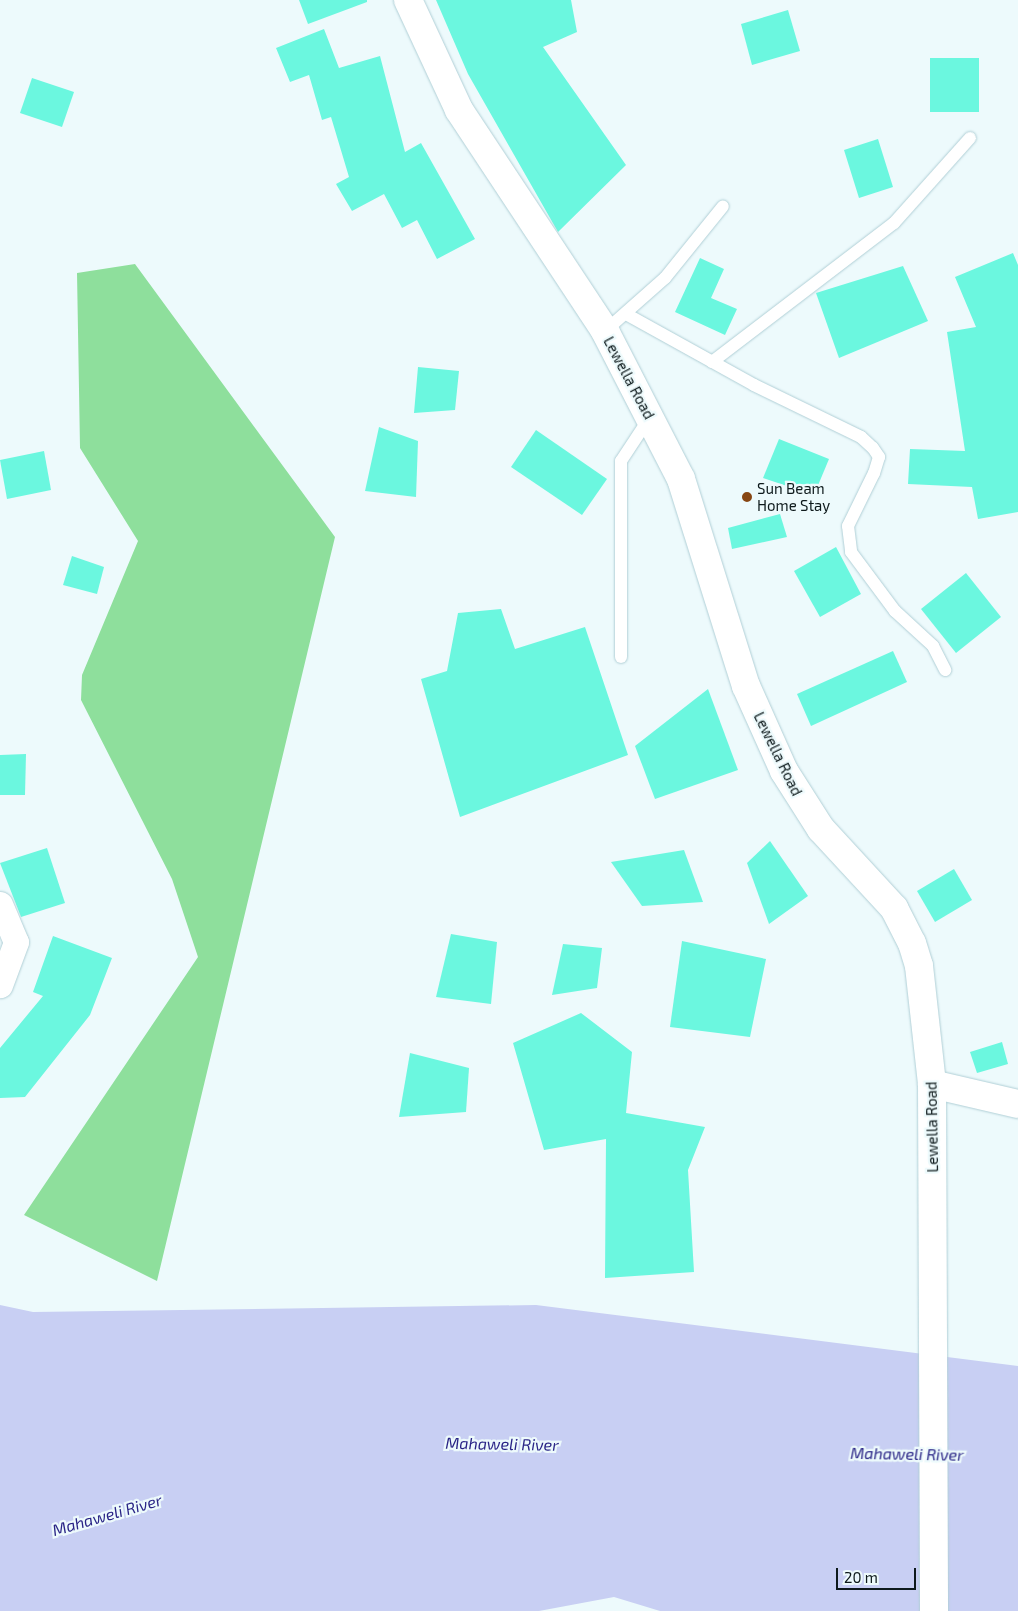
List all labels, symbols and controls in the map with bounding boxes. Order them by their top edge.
street label: Lewella Road [600,334,658,422]
place label: Sun Beam Home Stay [757,479,830,514]
marker: Sun Beam Home Stay [741,491,753,503]
street label: Lewella Road [750,709,806,799]
street label: Lewella Road [922,1081,942,1173]
water label: Mahaweli River [445,1433,559,1455]
water label: Mahaweli River [850,1443,964,1465]
water label: Mahaweli River [50,1490,164,1540]
scale bar [838,1558,918,1590]
text: 20 m [844,1568,878,1586]

